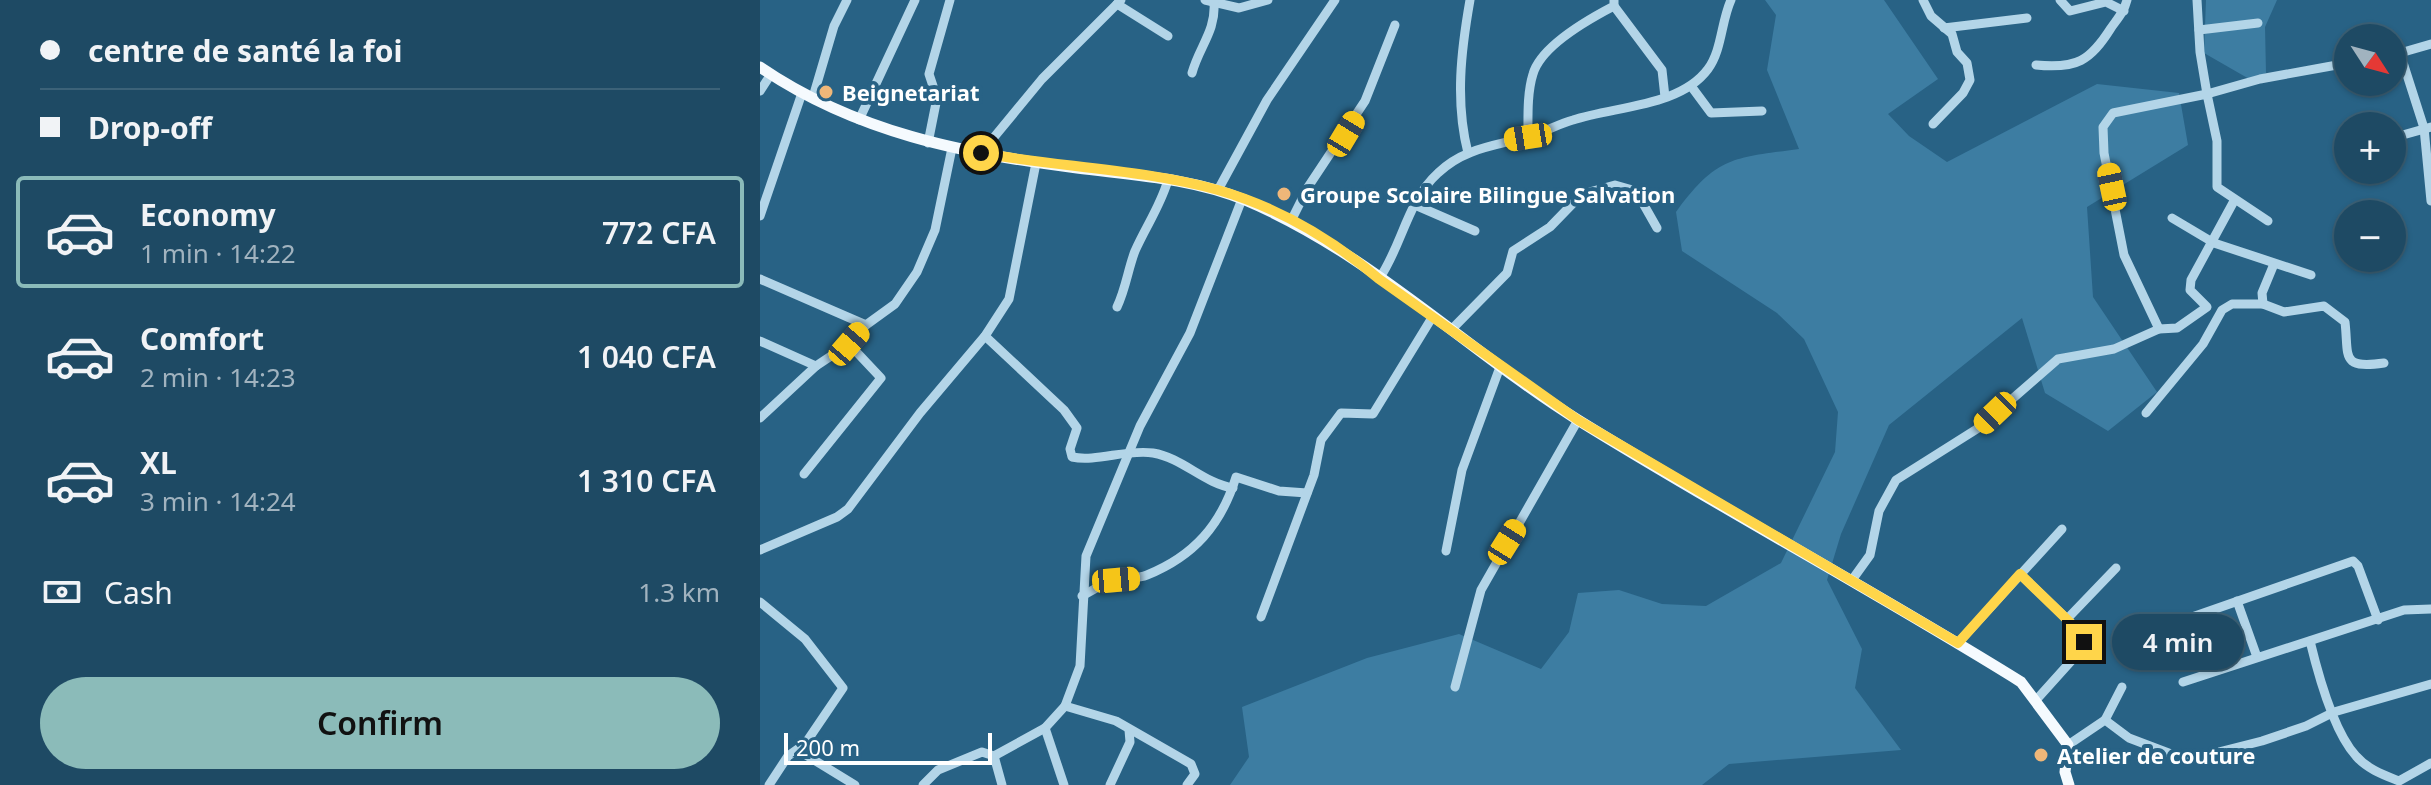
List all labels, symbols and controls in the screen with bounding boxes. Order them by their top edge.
north arrow [2334,24,2406,96]
map controls [2334,24,2406,272]
text: centre de santé la foi [88,30,402,71]
place label: Beignetariat [842,77,980,107]
marker: Beignetariat [817,83,835,101]
text: Drop-off [88,107,212,148]
car [1323,107,1369,161]
button: + [2334,112,2406,184]
car [1502,121,1554,153]
route start [963,135,999,171]
car [2095,161,2129,213]
place label: Groupe Scolaire Bilingue Salvation [1300,179,1675,209]
marker: Groupe Scolaire Bilingue Salvation [1275,185,1293,203]
text: Economy [140,194,276,235]
icon: car [44,196,116,268]
button: − [2334,200,2406,272]
text: 772 CFA [602,212,716,253]
text: 1 min · 14:22 [140,235,296,271]
text: Comfort [140,318,264,359]
car [824,318,874,370]
icon: car [44,320,116,392]
text: 1 040 CFA [577,336,716,377]
text: 2 min · 14:23 [140,359,296,395]
car [1969,388,2021,438]
text: XL [140,442,177,483]
icon: car [44,444,116,516]
text: 1 310 CFA [577,460,716,501]
text: 3 min · 14:24 [140,483,296,519]
car [1484,515,1530,569]
car [1091,566,1141,594]
icon: cash [40,570,84,614]
text: Cash [104,572,173,613]
text: 1.3 km [638,574,720,610]
callout: 4 min [2112,614,2244,670]
route end [2066,624,2102,660]
text: 4 min [2143,624,2213,660]
button: Confirm [40,677,720,769]
scale bar [784,729,992,765]
text: 200 m [796,732,860,762]
place label: Atelier de couture [2057,740,2255,770]
marker: Atelier de couture [2032,746,2050,764]

